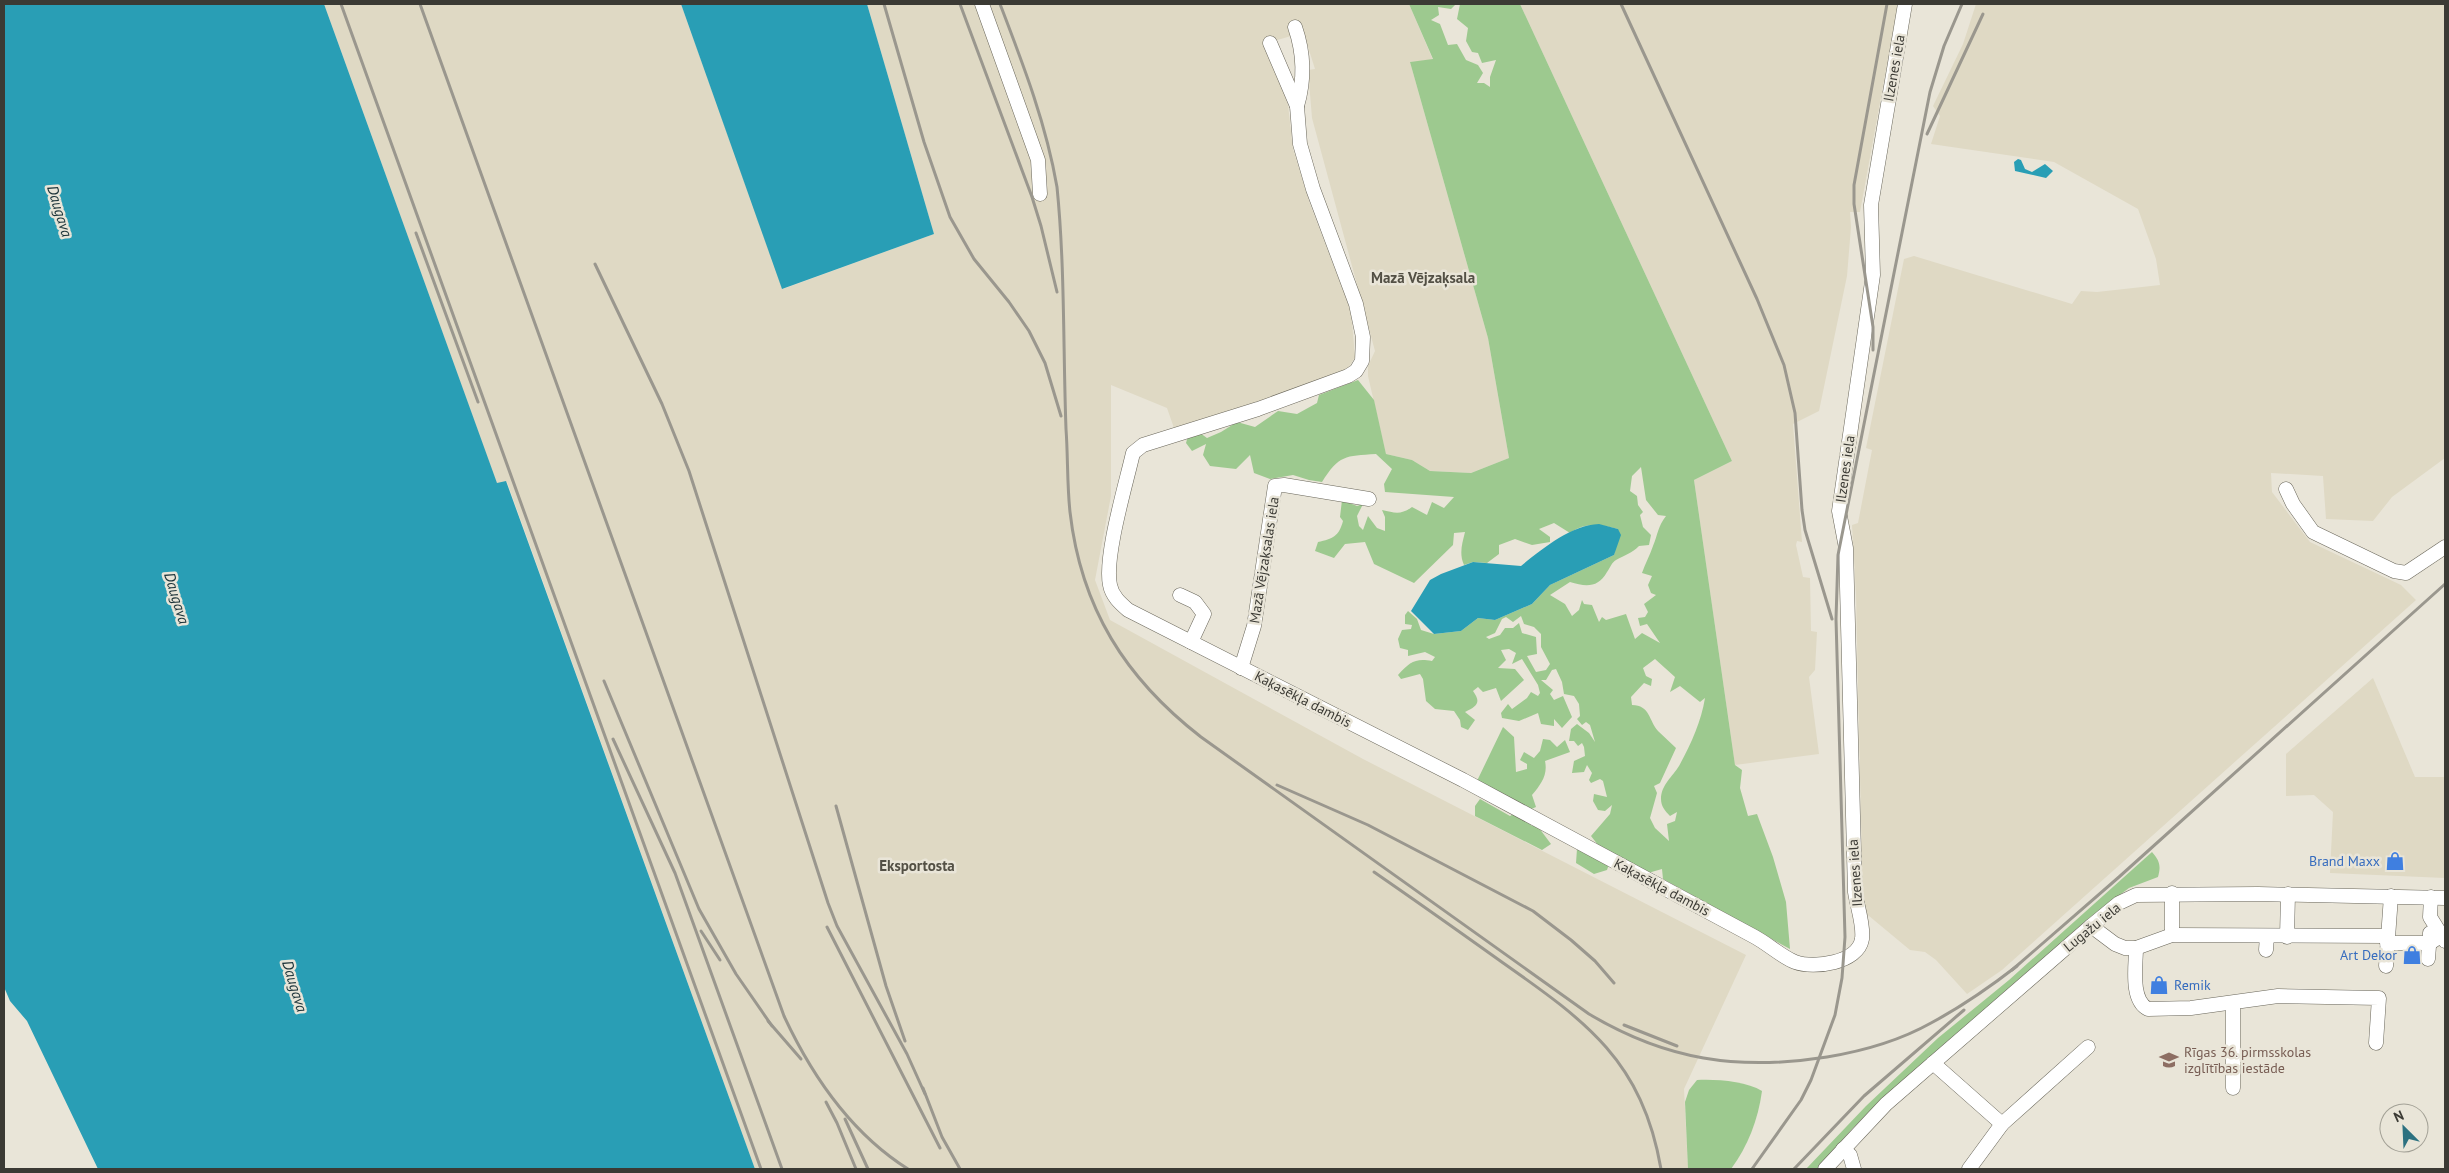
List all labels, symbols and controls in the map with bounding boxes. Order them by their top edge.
street label: Ilzenes iela [1879,33,1909,103]
water label: Daugava [43,183,77,240]
district label: Mazā Vējzaķsala [1371,268,1475,288]
street label: Ilzenes iela [1831,434,1859,504]
street label: Mazā Vējzaķsalas iela [1245,495,1283,625]
water label: Daugava [160,570,194,627]
street label: Kaķasēkļa dambis [1252,667,1355,731]
street label: Ilzenes iela [1844,839,1866,907]
shop icon: Brand Maxx [2384,850,2406,872]
place label: Brand Maxx [2309,852,2380,870]
street label: Kaķasēkļa dambis [1611,854,1713,920]
district label: Eksportosta [879,856,955,875]
street label: Lugažu iela [2060,898,2124,956]
shop icon: Art Dekor [2401,944,2423,966]
place label: Art Dekor [2340,946,2397,964]
water label: Daugava [278,958,312,1015]
shop icon: Remik [2148,974,2170,996]
place label: Remik [2174,976,2211,994]
place label: Rīgas 36. pirmsskolas izglītības iestāde [2184,1043,2311,1077]
school or university icon: Rīgas 36. pirmsskolas izglītības iestāde [2158,1049,2180,1071]
north arrow [2379,1103,2429,1153]
text: N [2391,1106,2407,1126]

